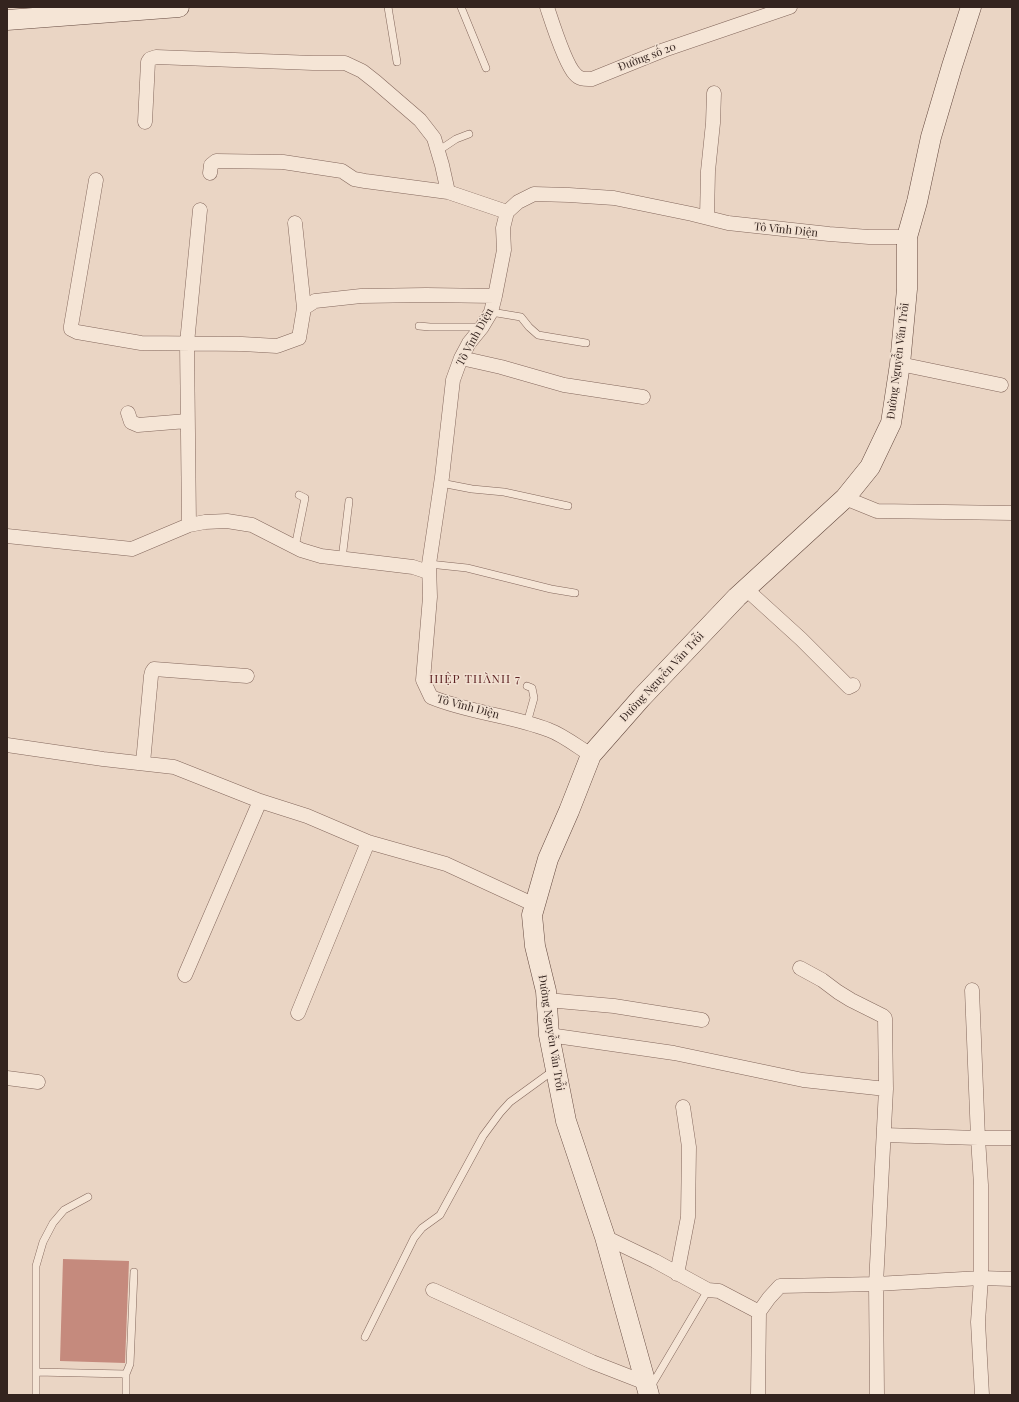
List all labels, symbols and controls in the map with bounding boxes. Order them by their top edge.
street label: Đường số 20 [616,40,678,74]
street label: Tô Vĩnh Diện [753,220,819,240]
street label: Đường Nguyễn Văn Trỗi [884,302,912,420]
street label: Tô Vĩnh Diện [454,306,496,368]
street label: Đường Nguyễn Văn Trỗi [617,630,707,724]
district label: HIỆP THÀNH 7 [429,672,521,686]
street label: Tô Vĩnh Diện [435,692,501,722]
street label: Đường Nguyễn Văn Trỗi [535,974,567,1092]

